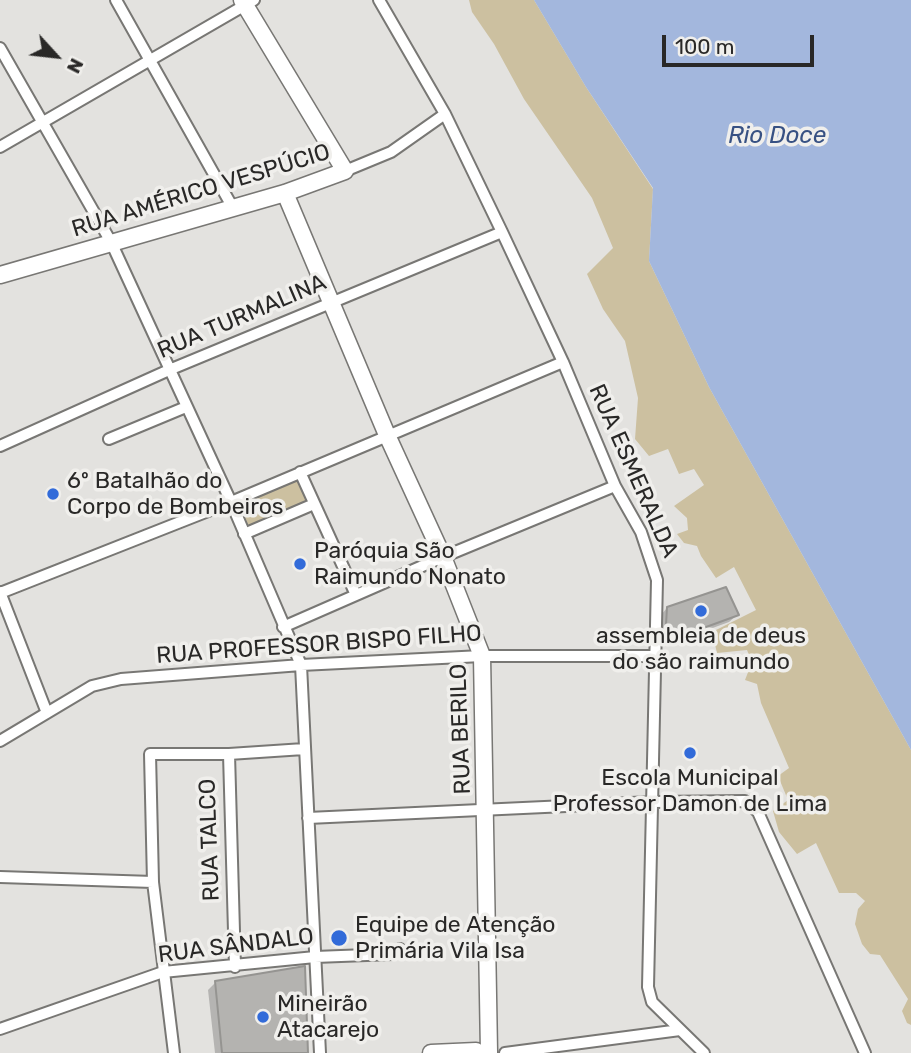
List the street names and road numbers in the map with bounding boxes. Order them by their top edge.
street label: RUA AMÉRICO VESPÚCIO [68,139,334,243]
street label: RUA TURMALINA [153,269,331,365]
street label: RUA ESMERALDA [582,380,684,562]
street label: RUA PROFESSOR BISPO FILHO [155,620,483,670]
street label: RUA BERILO [445,663,477,795]
street label: RUA TALCO [194,778,226,902]
street label: RUA SÂNDALO [157,923,315,969]

